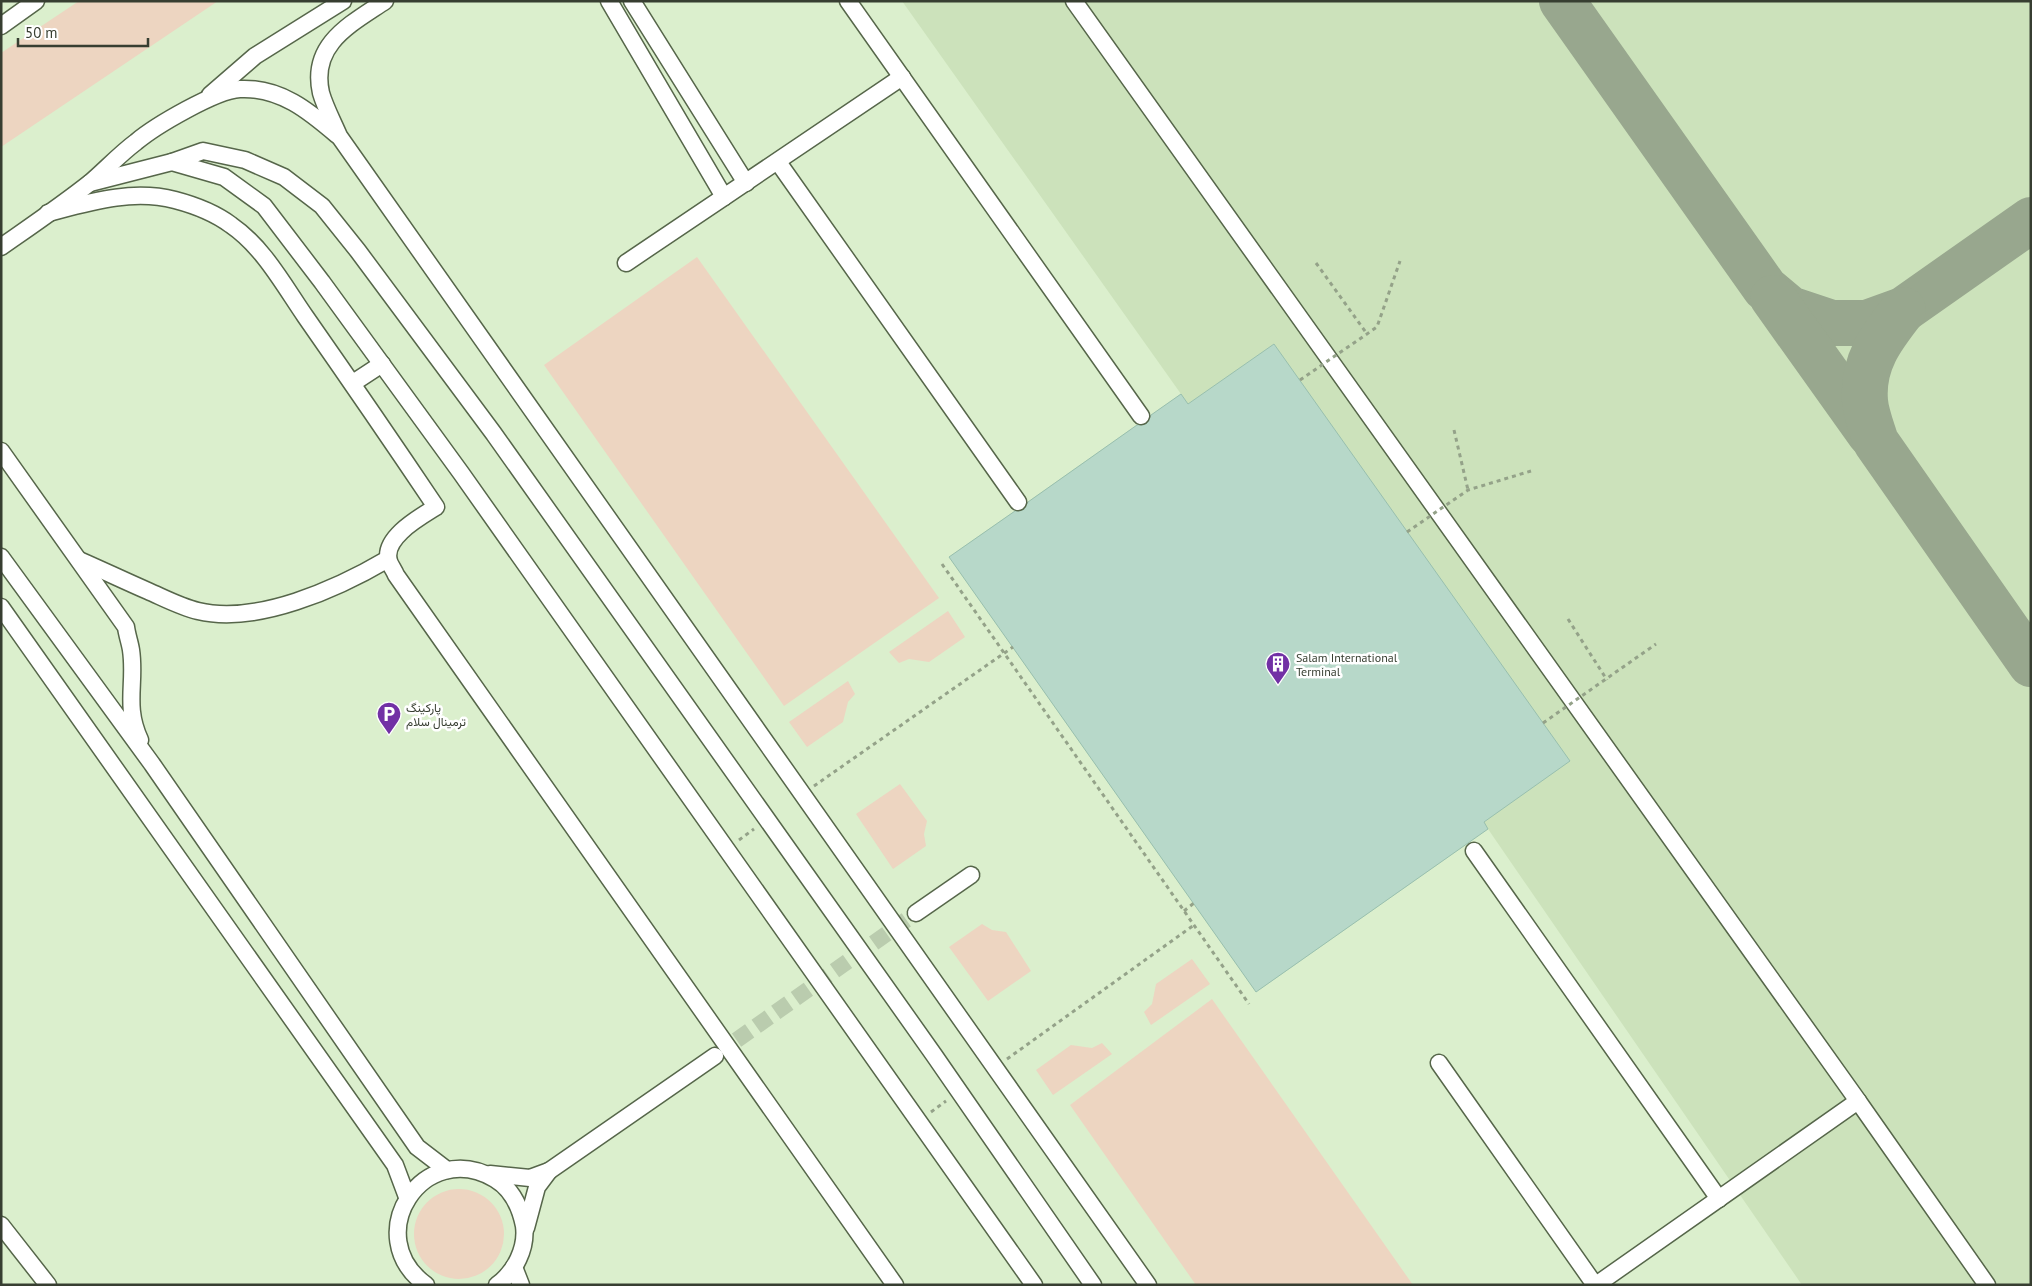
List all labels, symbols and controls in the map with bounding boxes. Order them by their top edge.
scale bar [18,15,148,47]
text: 50 m [25,23,58,42]
place label: Salam International Terminal [1296,650,1398,679]
building icon: Salam International Terminal [1265,651,1291,685]
place label: پارکینگ ترمینال سلام [406,700,466,730]
parking icon: پارکینگ ترمینال سلام [376,701,402,735]

